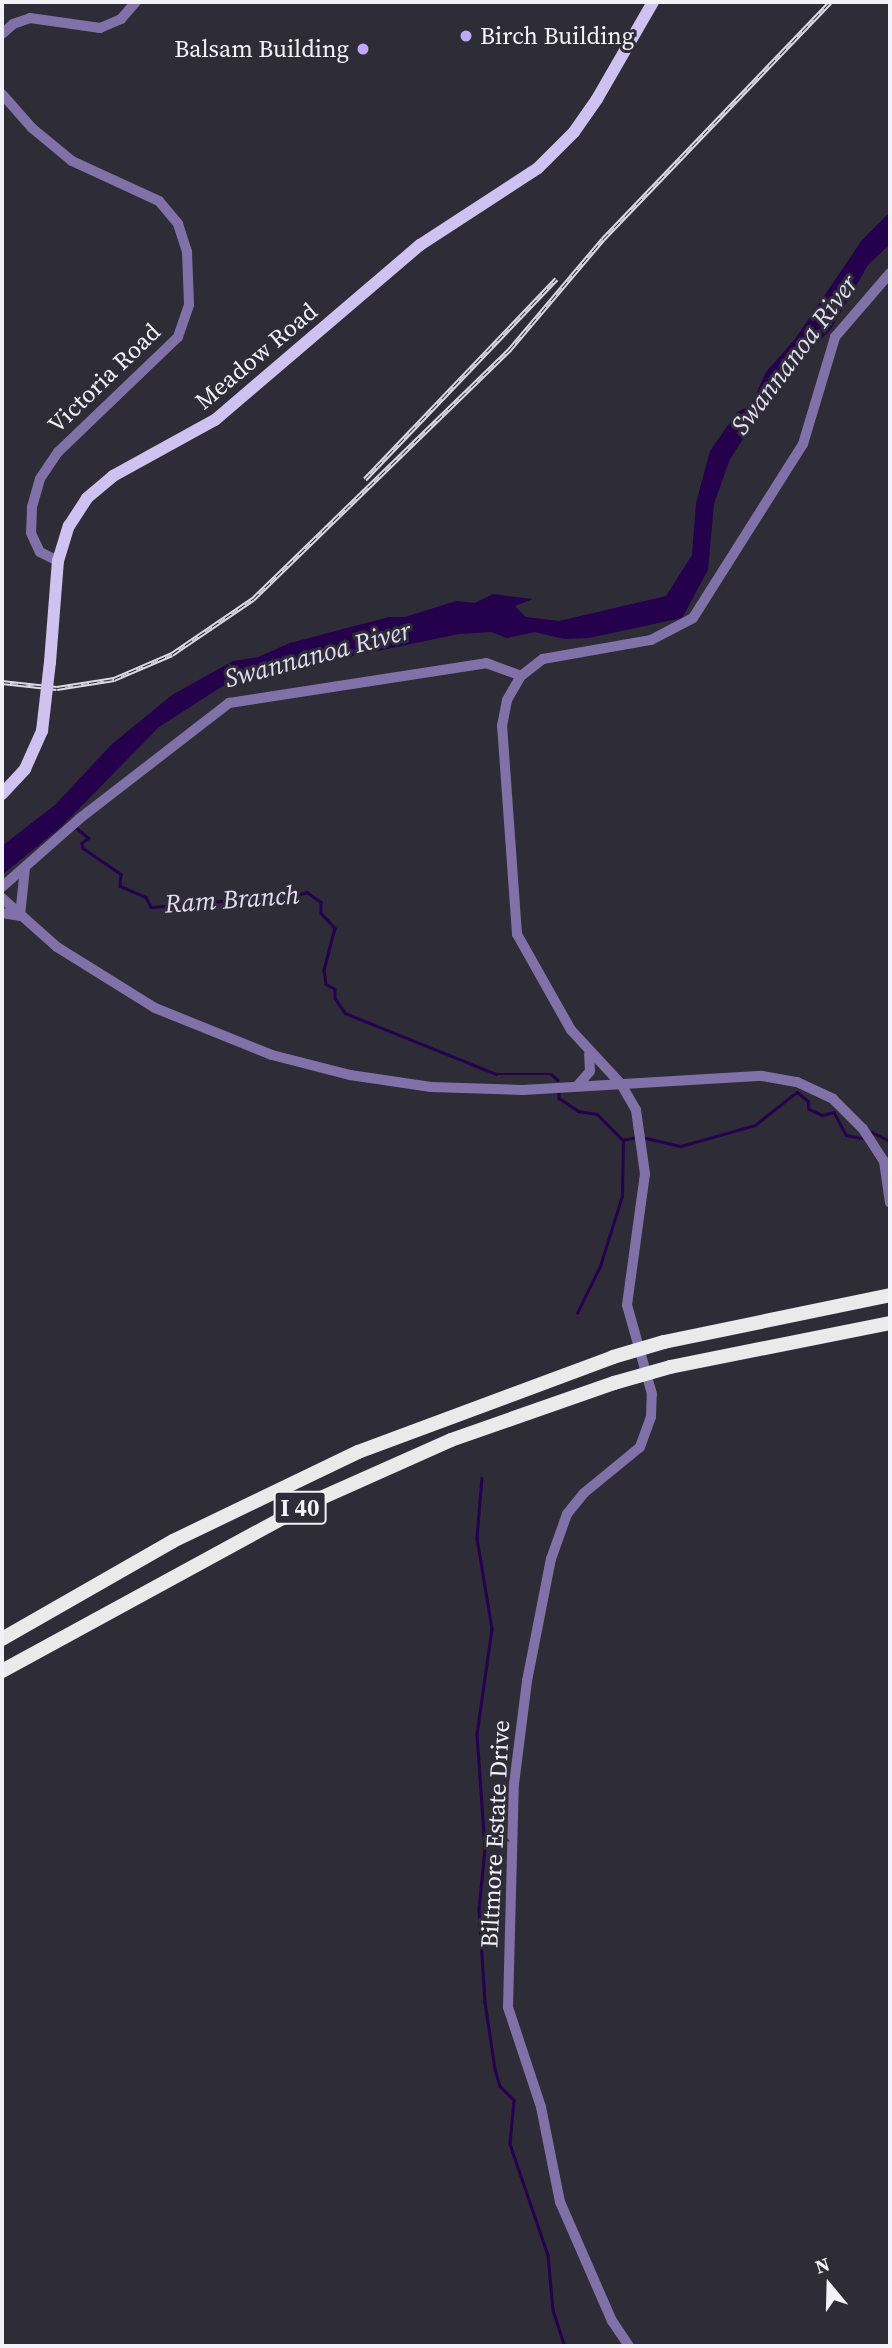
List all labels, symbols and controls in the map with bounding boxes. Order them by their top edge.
place label: Birch Building [480,22,634,50]
marker: Birch Building [458,28,474,44]
place label: Balsam Building [174,35,349,63]
marker: Balsam Building [355,41,371,57]
water label: Swannanoa River [725,269,865,441]
street label: Meadow Road [189,297,323,415]
street label: Victoria Road [42,317,166,439]
water label: Swannanoa River [221,615,415,695]
water label: Ram Branch [164,880,300,920]
road number: I 40 [272,1488,328,1527]
street label: Biltmore Estate Drive [475,1719,515,1949]
north arrow [794,2250,864,2320]
text: N [811,2251,833,2280]

